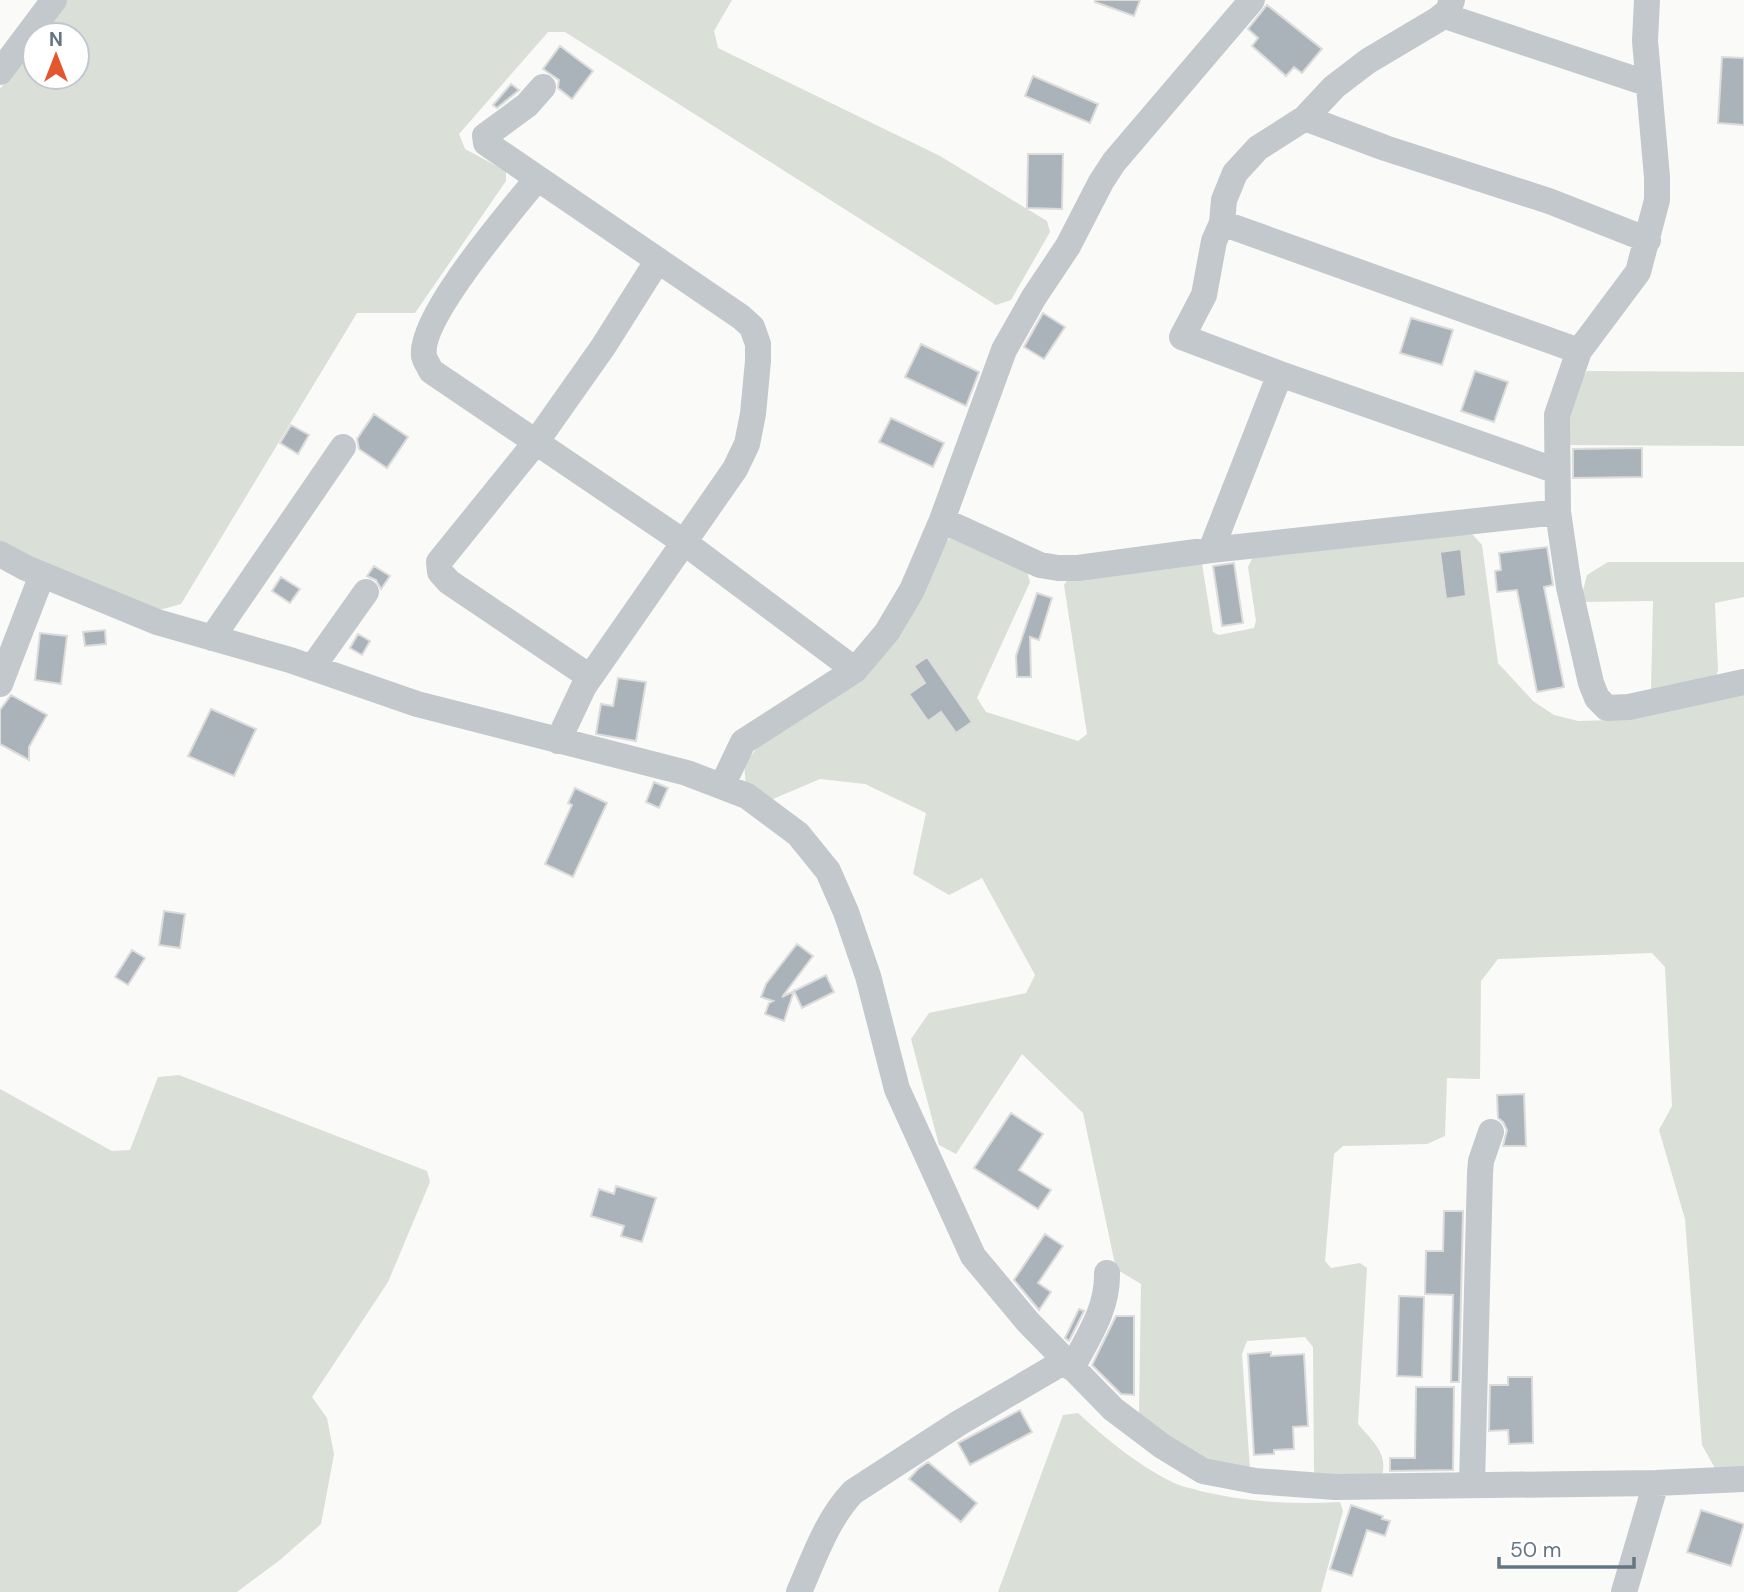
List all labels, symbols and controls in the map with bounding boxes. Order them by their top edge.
north arrow [21,21,91,91]
text: N [49,27,63,52]
scale bar [1499,1526,1634,1570]
text: 50 m [1510,1536,1561,1564]

